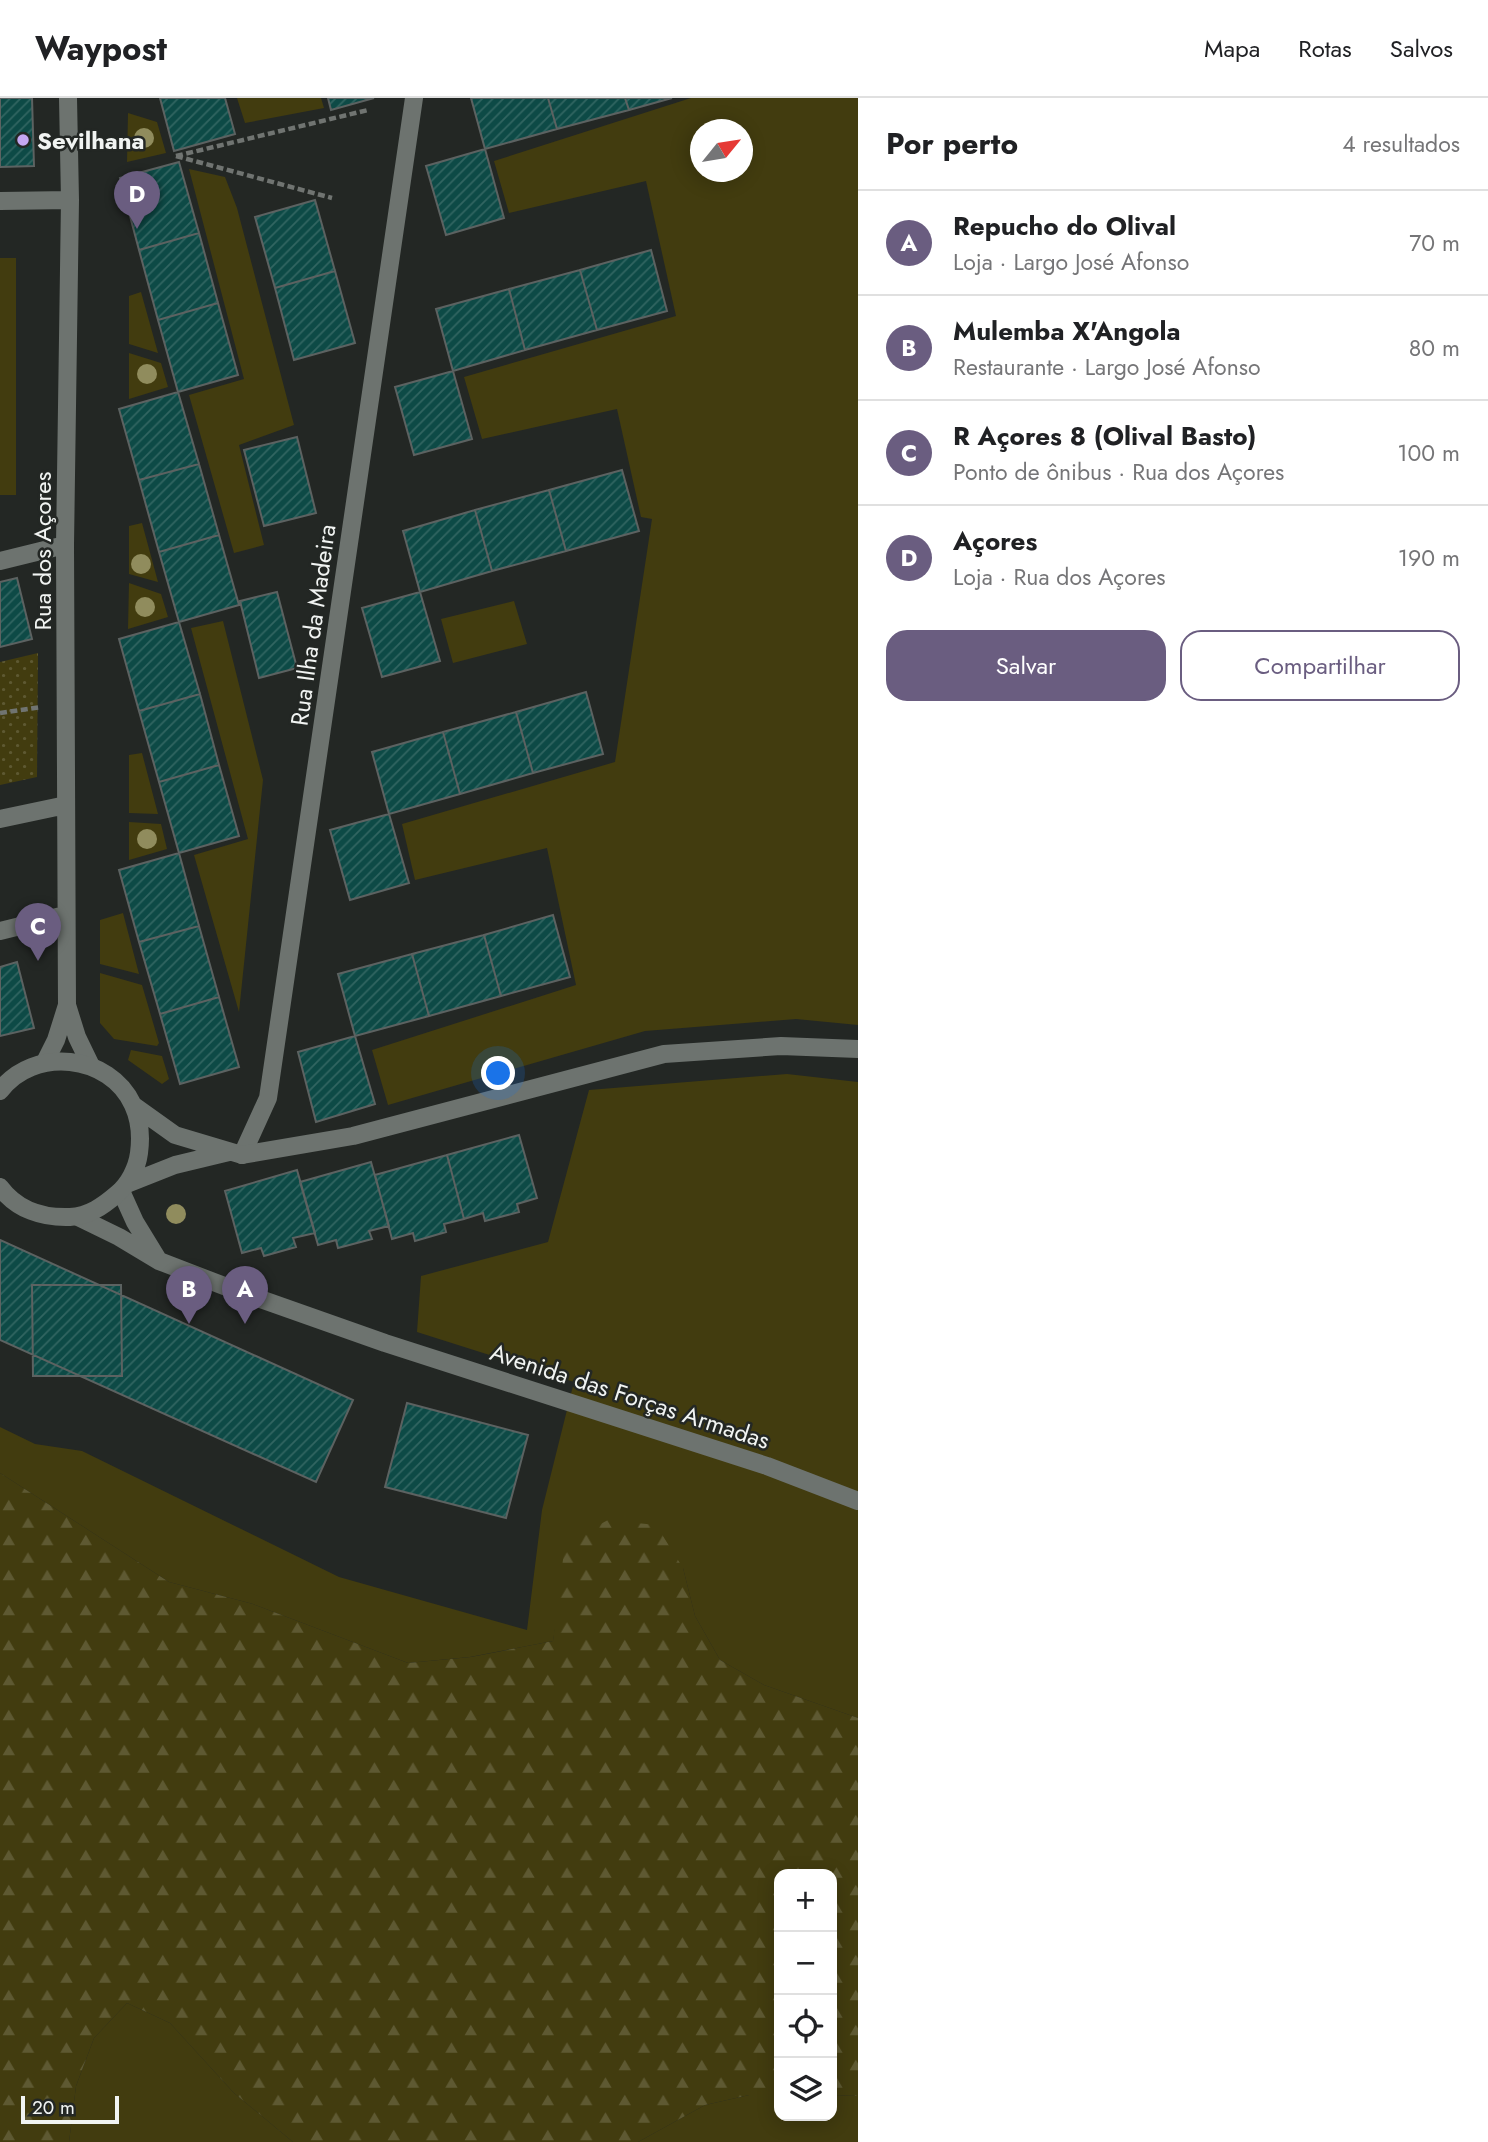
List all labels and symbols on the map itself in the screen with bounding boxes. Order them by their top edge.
north arrow [690,119,753,182]
place label: Sevilhana [37,123,144,158]
marker: Sevilhana [15,132,31,148]
pin: D [114,171,160,229]
street label: Rua dos Açores [25,472,60,630]
street label: Rua Ilha da Madeira [282,522,344,728]
pin: C [15,903,61,961]
your location [481,1056,515,1090]
pin: B [166,1266,212,1324]
pin: A [222,1266,268,1324]
street label: Avenida das Forças Armadas [486,1334,774,1458]
scale bar [21,2093,119,2125]

